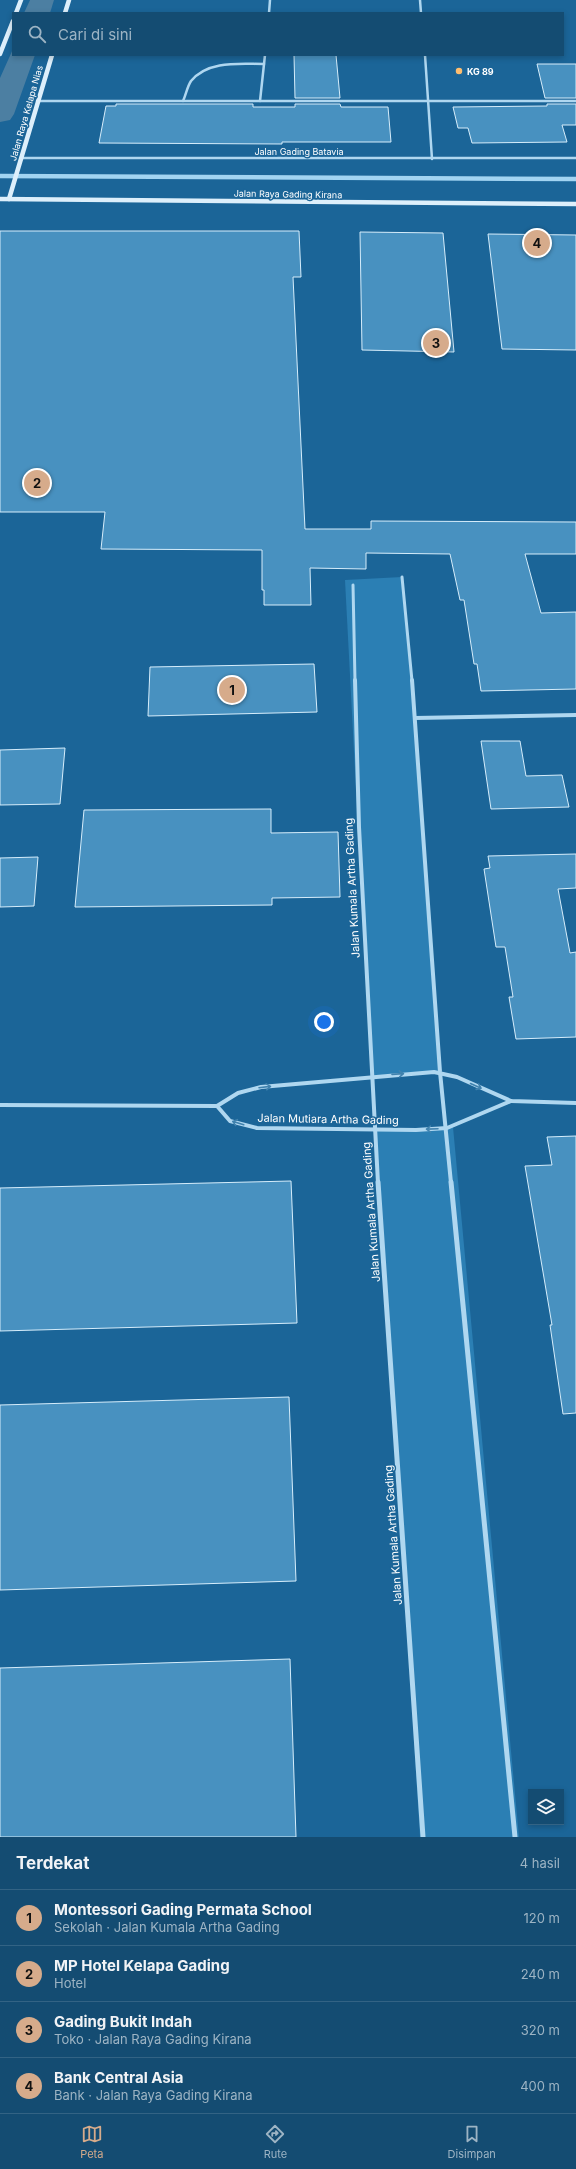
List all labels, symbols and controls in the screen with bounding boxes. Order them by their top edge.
search box [12,12,564,56]
icon: search [26,23,48,45]
text: Cari di sini [58,25,132,44]
street label: Jalan Raya Kelapa Nias [7,64,45,162]
marker: KG 89 [454,66,464,76]
place label: KG 89 [467,66,494,77]
street label: Jalan Gading Batavia [254,146,344,157]
street label: Jalan Raya Gading Kirana [234,188,342,200]
pin: 4 [524,228,550,258]
pin: 3 [423,328,449,358]
pin: 2 [24,468,50,498]
pin: 1 [219,675,245,705]
street label: Jalan Kumala Artha Gading [341,817,363,959]
your location [314,1012,334,1032]
one-way arrow [391,1071,404,1078]
one-way arrow [258,1083,271,1090]
one-way arrow [470,1083,482,1090]
street label: Jalan Mutiara Artha Gading [257,1111,399,1127]
one-way arrow [231,1119,244,1126]
one-way arrow [425,1125,438,1133]
street label: Jalan Kumala Artha Gading [359,1141,383,1283]
street label: Jalan Kumala Artha Gading [381,1464,405,1606]
map controls [528,1789,564,1825]
button: layers [528,1789,564,1825]
text: Terdekat [16,1853,89,1873]
text: 4 hasil [520,1855,560,1871]
text: Montessori Gading Permata School [54,1900,312,1919]
text: 1 [26,1910,32,1926]
text: 120 m [524,1910,560,1926]
text: Sekolah · Jalan Kumala Artha Gading [54,1919,280,1935]
text: MP Hotel Kelapa Gading [54,1956,230,1975]
text: 2 [25,1966,33,1982]
text: 240 m [521,1966,560,1982]
text: Hotel [54,1975,86,1991]
text: Gading Bukit Indah [54,2012,192,2031]
text: 3 [25,2022,33,2038]
text: 320 m [521,2022,560,2038]
text: Toko · Jalan Raya Gading Kirana [54,2031,252,2047]
text: Bank Central Asia [54,2068,184,2087]
text: 4 [25,2078,33,2094]
text: 400 m [520,2078,560,2094]
text: Bank · Jalan Raya Gading Kirana [54,2087,252,2103]
tab: Peta [80,2123,103,2161]
tab: Rute [264,2123,287,2161]
tab: Disimpan [448,2123,496,2161]

